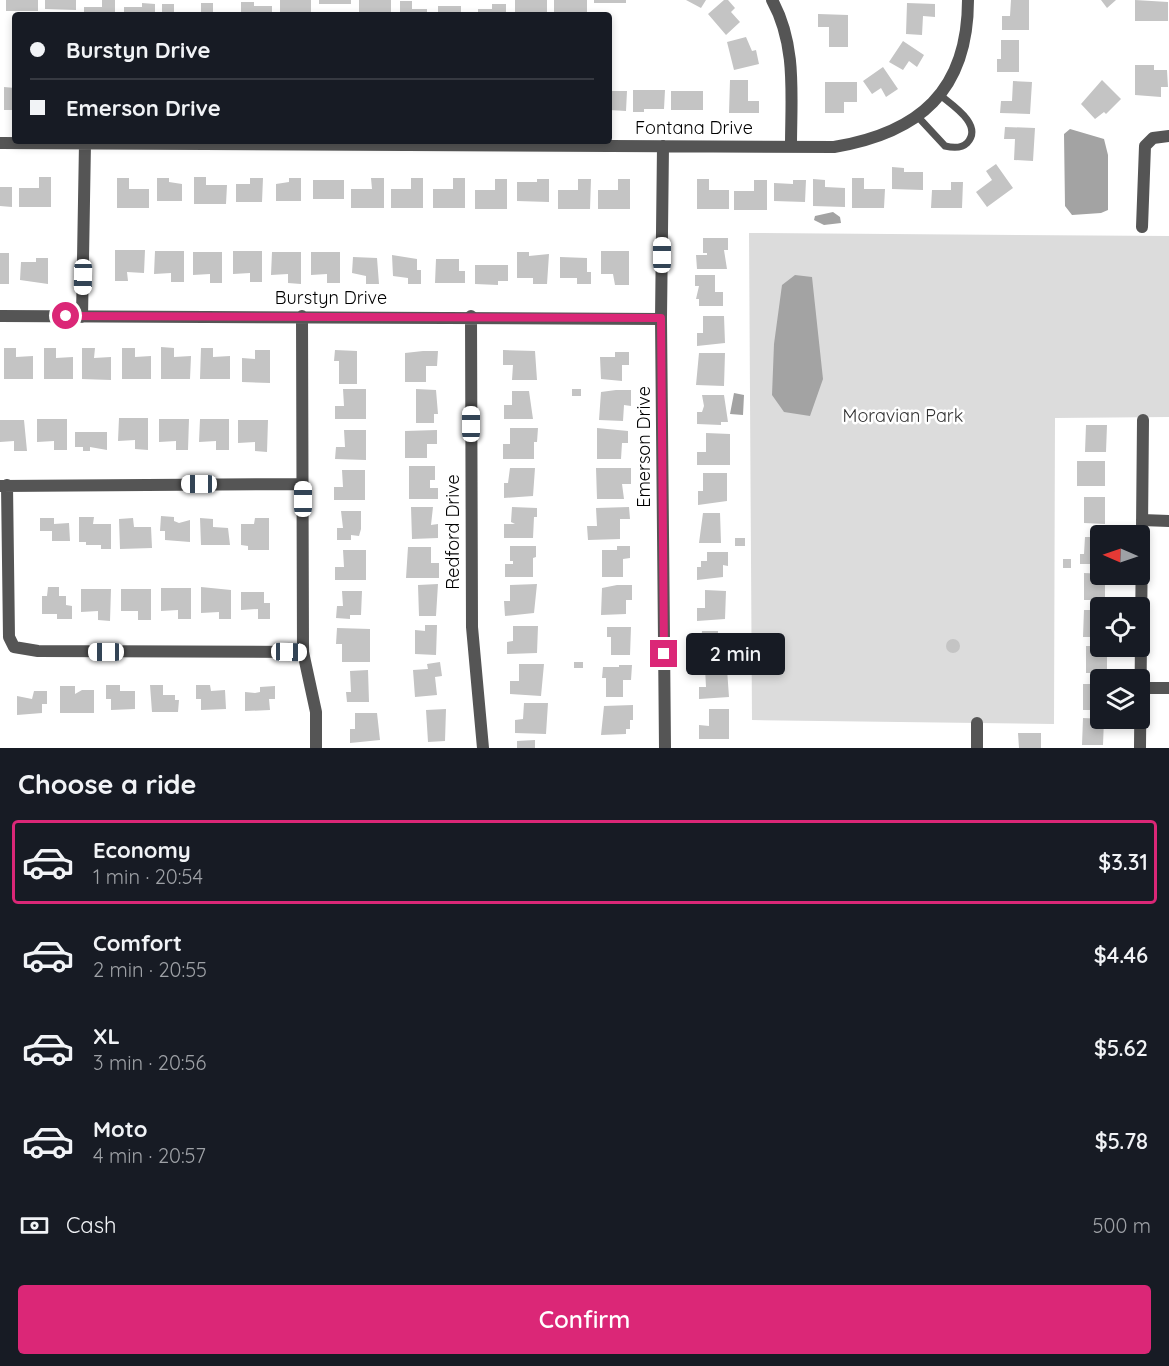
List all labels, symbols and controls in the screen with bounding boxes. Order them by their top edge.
text: Burstyn Drive [66,36,210,64]
text: Emerson Drive [66,94,221,122]
street label: Fontana Drive [635,116,753,139]
car [653,237,671,273]
car [74,259,92,295]
street label: Burstyn Drive [275,286,387,309]
route start [52,302,79,329]
street label: Emerson Drive [632,386,655,508]
park label: Moravian Park [843,404,963,427]
car [462,406,480,442]
street label: Redford Drive [441,474,464,590]
car [181,475,217,493]
car [294,481,312,517]
north arrow [1090,525,1150,585]
map controls [1090,525,1150,729]
button: locate [1090,597,1150,657]
callout: 2 min [685,633,784,675]
route end [650,640,677,667]
text: 2 min [710,641,761,666]
car [88,643,124,661]
car [271,643,307,661]
button: layers [1090,669,1150,729]
text: Choose a ride [18,767,196,801]
icon: car [21,835,75,889]
text: Economy [93,836,191,864]
text: $3.31 [1098,848,1148,876]
text: 1 min · 20:54 [93,864,203,889]
icon: car [21,928,75,982]
text: Comfort [93,929,182,957]
text: $4.46 [1094,941,1148,969]
text: 2 min · 20:55 [93,957,207,982]
icon: car [21,1021,75,1075]
text: XL [93,1022,120,1050]
text: $5.62 [1094,1034,1148,1062]
text: 3 min · 20:56 [93,1050,206,1075]
icon: car [21,1114,75,1168]
text: Moto [93,1115,147,1143]
text: $5.78 [1095,1127,1148,1155]
text: 4 min · 20:57 [93,1143,206,1168]
icon: cash [18,1209,51,1242]
text: Cash [66,1211,117,1239]
text: 500 m [1093,1213,1151,1238]
button: Confirm [18,1285,1151,1354]

